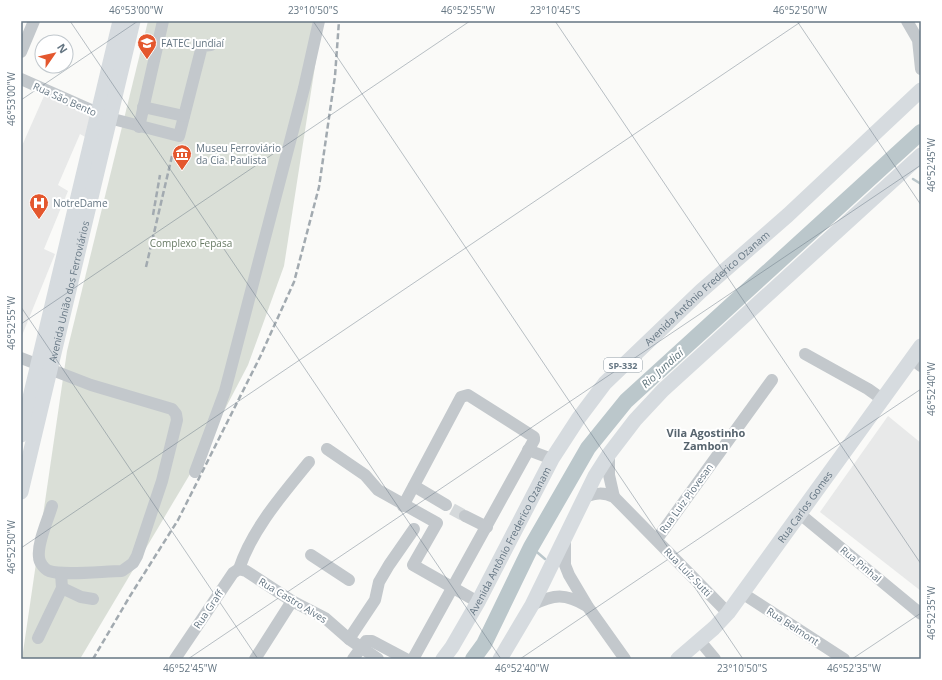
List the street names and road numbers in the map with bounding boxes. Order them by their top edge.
street label: Rua São Bento [31,79,99,119]
street label: Avenida União dos Ferroviários [45,219,92,364]
street label: Avenida Antônio Frederico Ozanam [641,227,773,349]
road number: SP-332 [604,358,642,372]
street label: Rua Luiz Piovesan [656,460,716,536]
street label: Avenida Antônio Frederico Ozanam [465,464,554,617]
street label: Rua Carlos Gomes [774,468,836,546]
street label: Rua Pinhal [838,543,884,585]
street label: Rua Luiz Sutti [661,545,715,599]
street label: Rua Castro Alves [256,574,330,626]
street label: Rua Graff [190,586,227,631]
street label: Rua Belmont [764,604,822,648]

